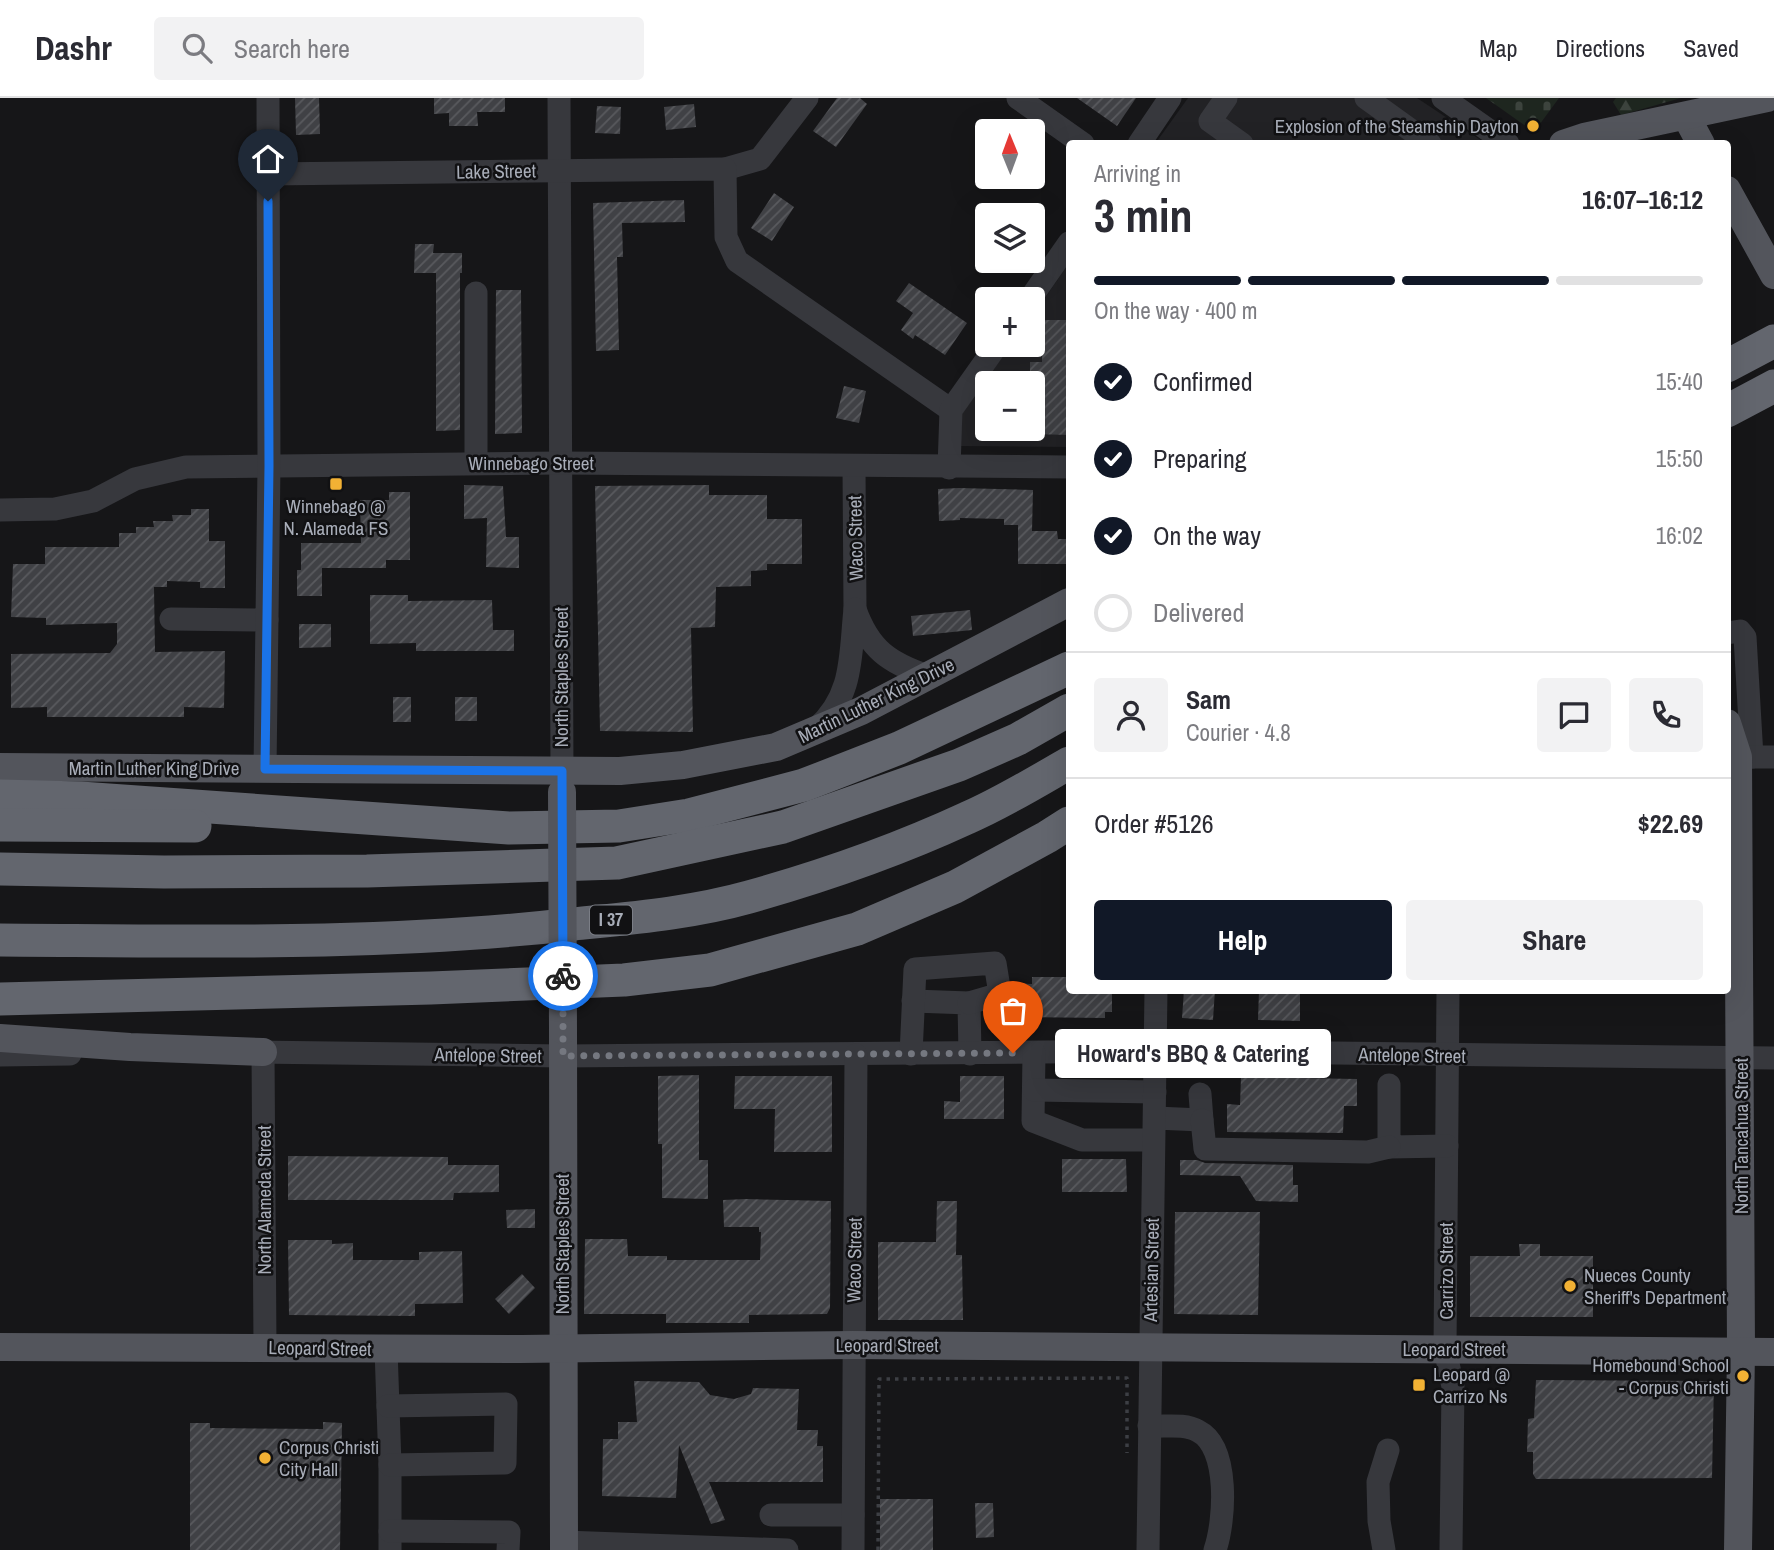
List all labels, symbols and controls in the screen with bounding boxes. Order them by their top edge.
search box [154,17,644,80]
text: Dashr [35,26,112,70]
icon: search [178,29,216,67]
text: Search here [234,31,350,66]
text: Map [1479,32,1517,64]
text: Directions [1555,32,1645,64]
text: Saved [1683,32,1739,64]
place label: Explosion of the Steamship Dayton [1275,113,1519,139]
marker: Explosion of the Steamship Dayton [1525,118,1541,134]
north arrow [975,119,1045,189]
map controls [975,119,1045,441]
pin [238,129,298,201]
icon: home [249,140,287,178]
street label: Lake Street [456,157,537,185]
text: Arriving in [1094,158,1181,189]
text: 16:07–16:12 [1582,182,1703,217]
text: 3 min [1094,184,1193,246]
button: layers [975,203,1045,273]
button: + [975,287,1045,357]
text: On the way · 400 m [1094,295,1258,326]
icon: check [1094,363,1132,401]
text: Confirmed [1153,364,1253,399]
text: 15:40 [1656,366,1703,397]
button: − [975,371,1045,441]
icon: check [1094,440,1132,478]
text: Preparing [1153,441,1247,476]
text: 15:50 [1656,443,1703,474]
street label: Winnebago Street [468,450,594,476]
marker: Winnebago @ N. Alameda FS [328,476,344,492]
place label: Winnebago @ N. Alameda FS [284,493,388,541]
street label: Waco Street [841,495,869,581]
icon: check [1094,517,1132,555]
text: On the way [1153,518,1261,553]
text: 16:02 [1656,520,1703,551]
text: Delivered [1153,595,1244,630]
street label: North Staples Street [548,606,574,747]
street label: Martin Luther King Drive [794,651,958,749]
button: person [1094,678,1168,752]
button: chat [1537,678,1611,752]
button: phone [1629,678,1703,752]
text: Sam [1186,682,1231,717]
text: Courier · 4.8 [1186,717,1291,748]
street label: Martin Luther King Drive [69,755,239,781]
text: Order #5126 [1094,806,1214,841]
text: $22.69 [1638,806,1703,841]
button: Help [1094,900,1392,980]
button: Share [1406,900,1703,980]
road number: I 37 [590,906,632,934]
courier [528,941,598,1011]
icon: bike [544,957,582,995]
pin [983,981,1043,1053]
icon: bag [994,992,1032,1030]
callout: Howard's BBQ & Catering [1055,1028,1332,1077]
text: Howard's BBQ & Catering [1077,1038,1309,1069]
street label: Antelope Street [433,1041,543,1069]
street label: Antelope Street [1357,1041,1467,1069]
street label: North Tancahua Street [1728,1057,1754,1214]
street label: North Alameda Street [251,1125,277,1274]
street label: North Staples Street [549,1173,575,1314]
street label: Waco Street [840,1217,868,1303]
street label: Artesian Street [1137,1217,1165,1323]
street label: Carrizo Street [1433,1222,1459,1319]
place label: Nueces County Sheriff's Department [1584,1262,1727,1310]
marker: Nueces County Sheriff's Department [1562,1278,1578,1294]
street label: Leopard Street [835,1332,939,1358]
street label: Leopard Street [268,1334,372,1362]
street label: Leopard Street [1402,1336,1506,1362]
place label: Homebound School - Corpus Christi [1592,1352,1729,1400]
place label: Leopard @ Carrizo Ns [1433,1361,1510,1409]
marker: Homebound School - Corpus Christi [1735,1368,1751,1384]
marker: Leopard @ Carrizo Ns [1411,1377,1427,1393]
place label: Corpus Christi City Hall [279,1434,379,1482]
marker: Corpus Christi City Hall [257,1450,273,1466]

